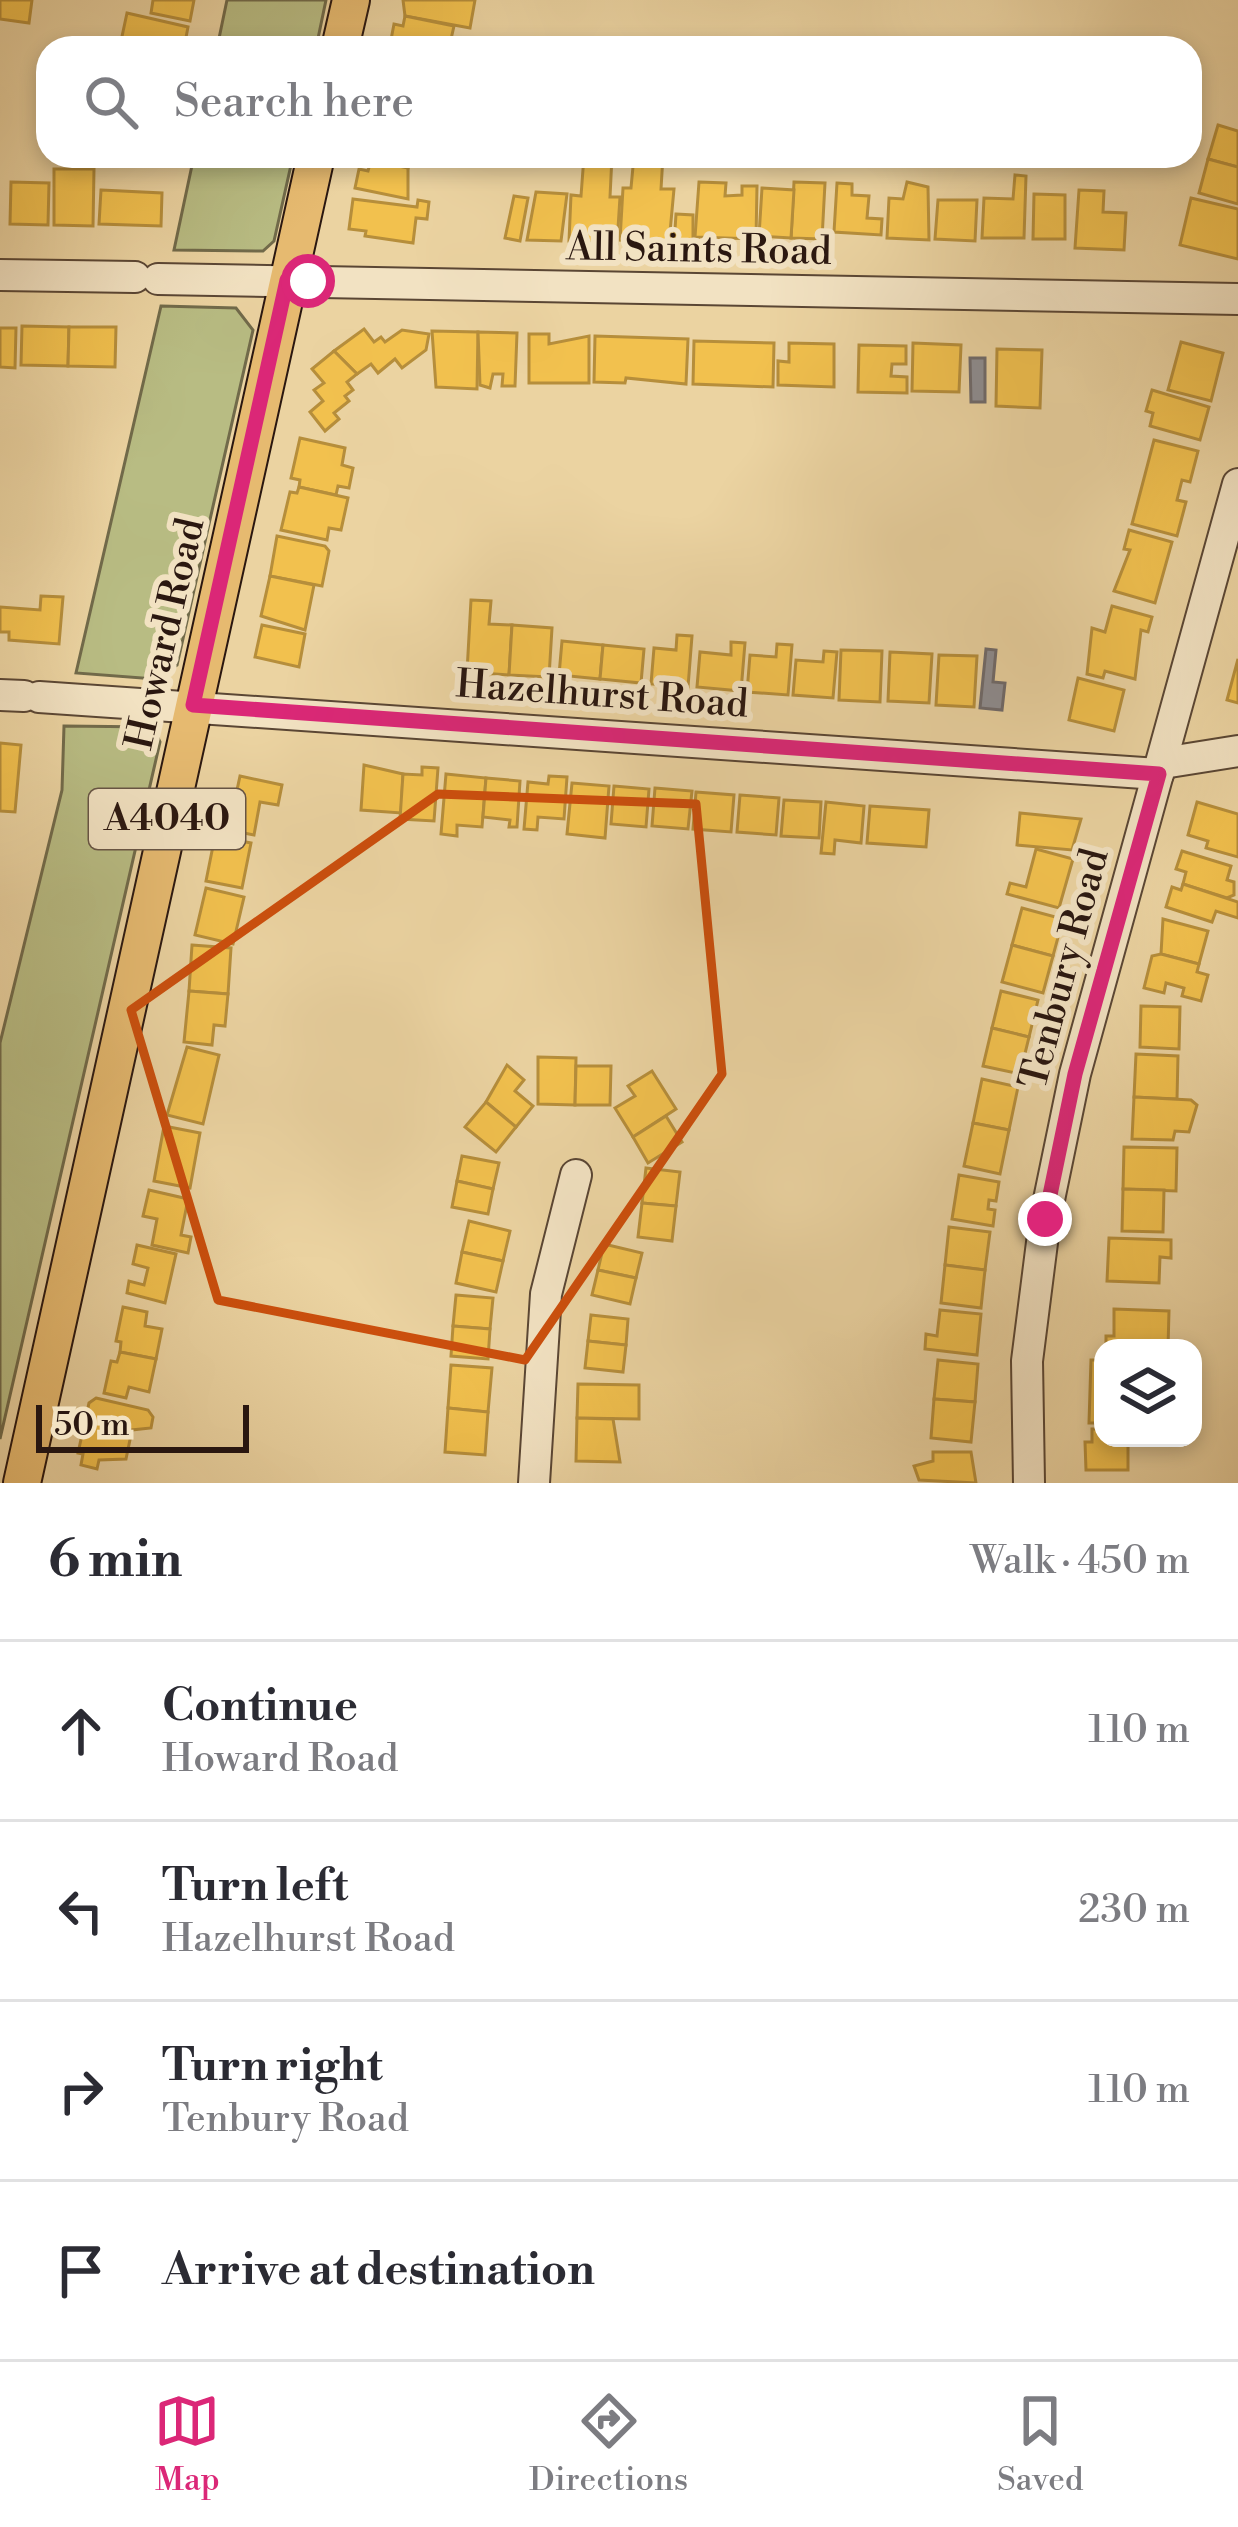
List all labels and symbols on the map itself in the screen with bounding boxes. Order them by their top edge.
street label: All Saints Road [565,223,832,277]
route start [281,254,335,308]
street label: Howard Road [116,513,216,755]
street label: Hazelhurst Road [454,660,750,730]
road number: A4040 [89,789,245,849]
street label: Tenbury Road [1009,843,1121,1095]
route end [1018,1192,1072,1246]
scale bar [36,1399,249,1452]

